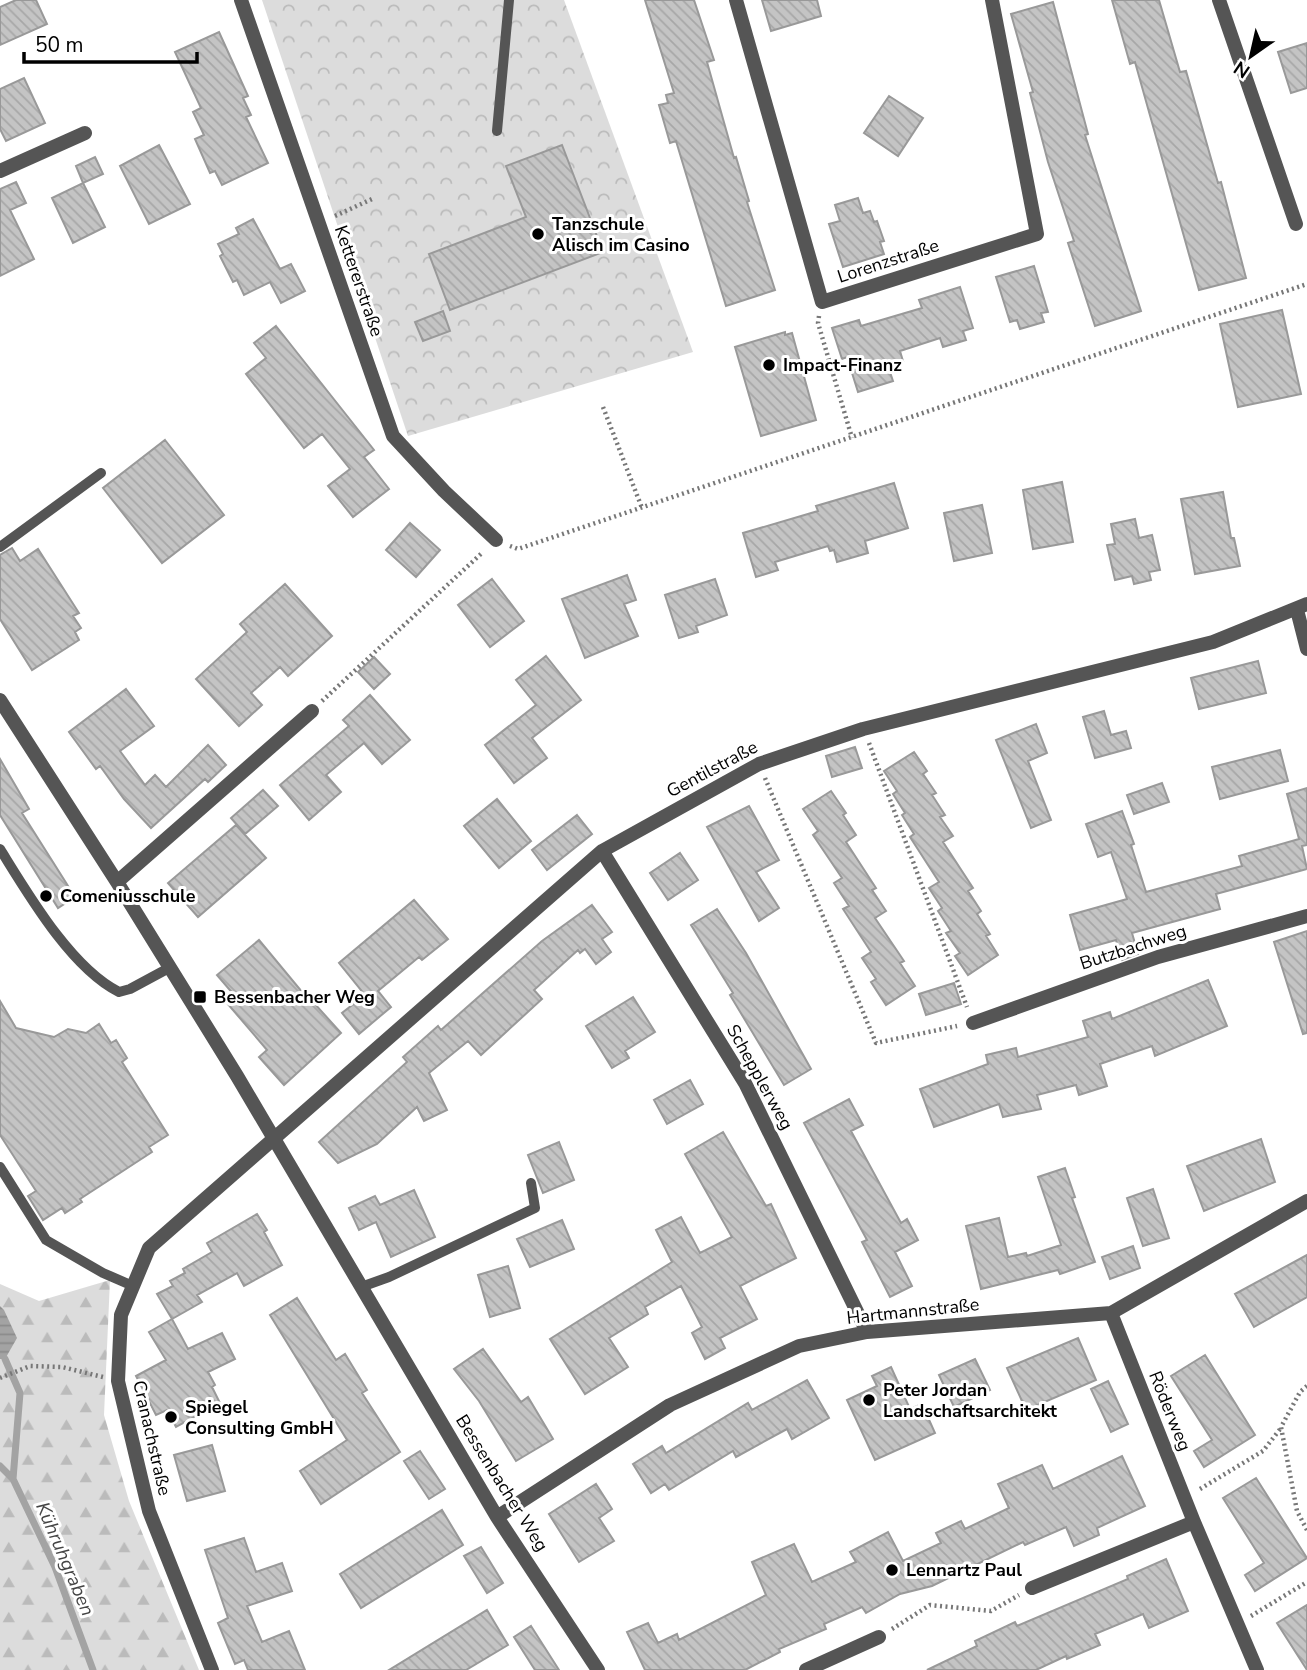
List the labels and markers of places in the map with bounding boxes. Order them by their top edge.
place label: Tanzschule Alisch im Casino [552,212,690,257]
marker: Tanzschule Alisch im Casino [530,226,546,242]
place label: Impact-Finanz [783,353,902,377]
marker: Impact-Finanz [761,357,777,373]
place label: Comeniusschule [60,884,196,908]
marker: Comeniusschule [38,888,54,904]
place label: Bessenbacher Weg [214,985,375,1009]
marker: Bessenbacher Weg [192,989,208,1005]
place label: Peter Jordan Landschaftsarchitekt [883,1378,1057,1423]
marker: Peter Jordan Landschaftsarchitekt [861,1392,877,1408]
place label: Spiegel Consulting GmbH [185,1395,334,1440]
marker: Spiegel Consulting GmbH [163,1409,179,1425]
place label: Lennartz Paul [906,1558,1022,1582]
marker: Lennartz Paul [884,1562,900,1578]

